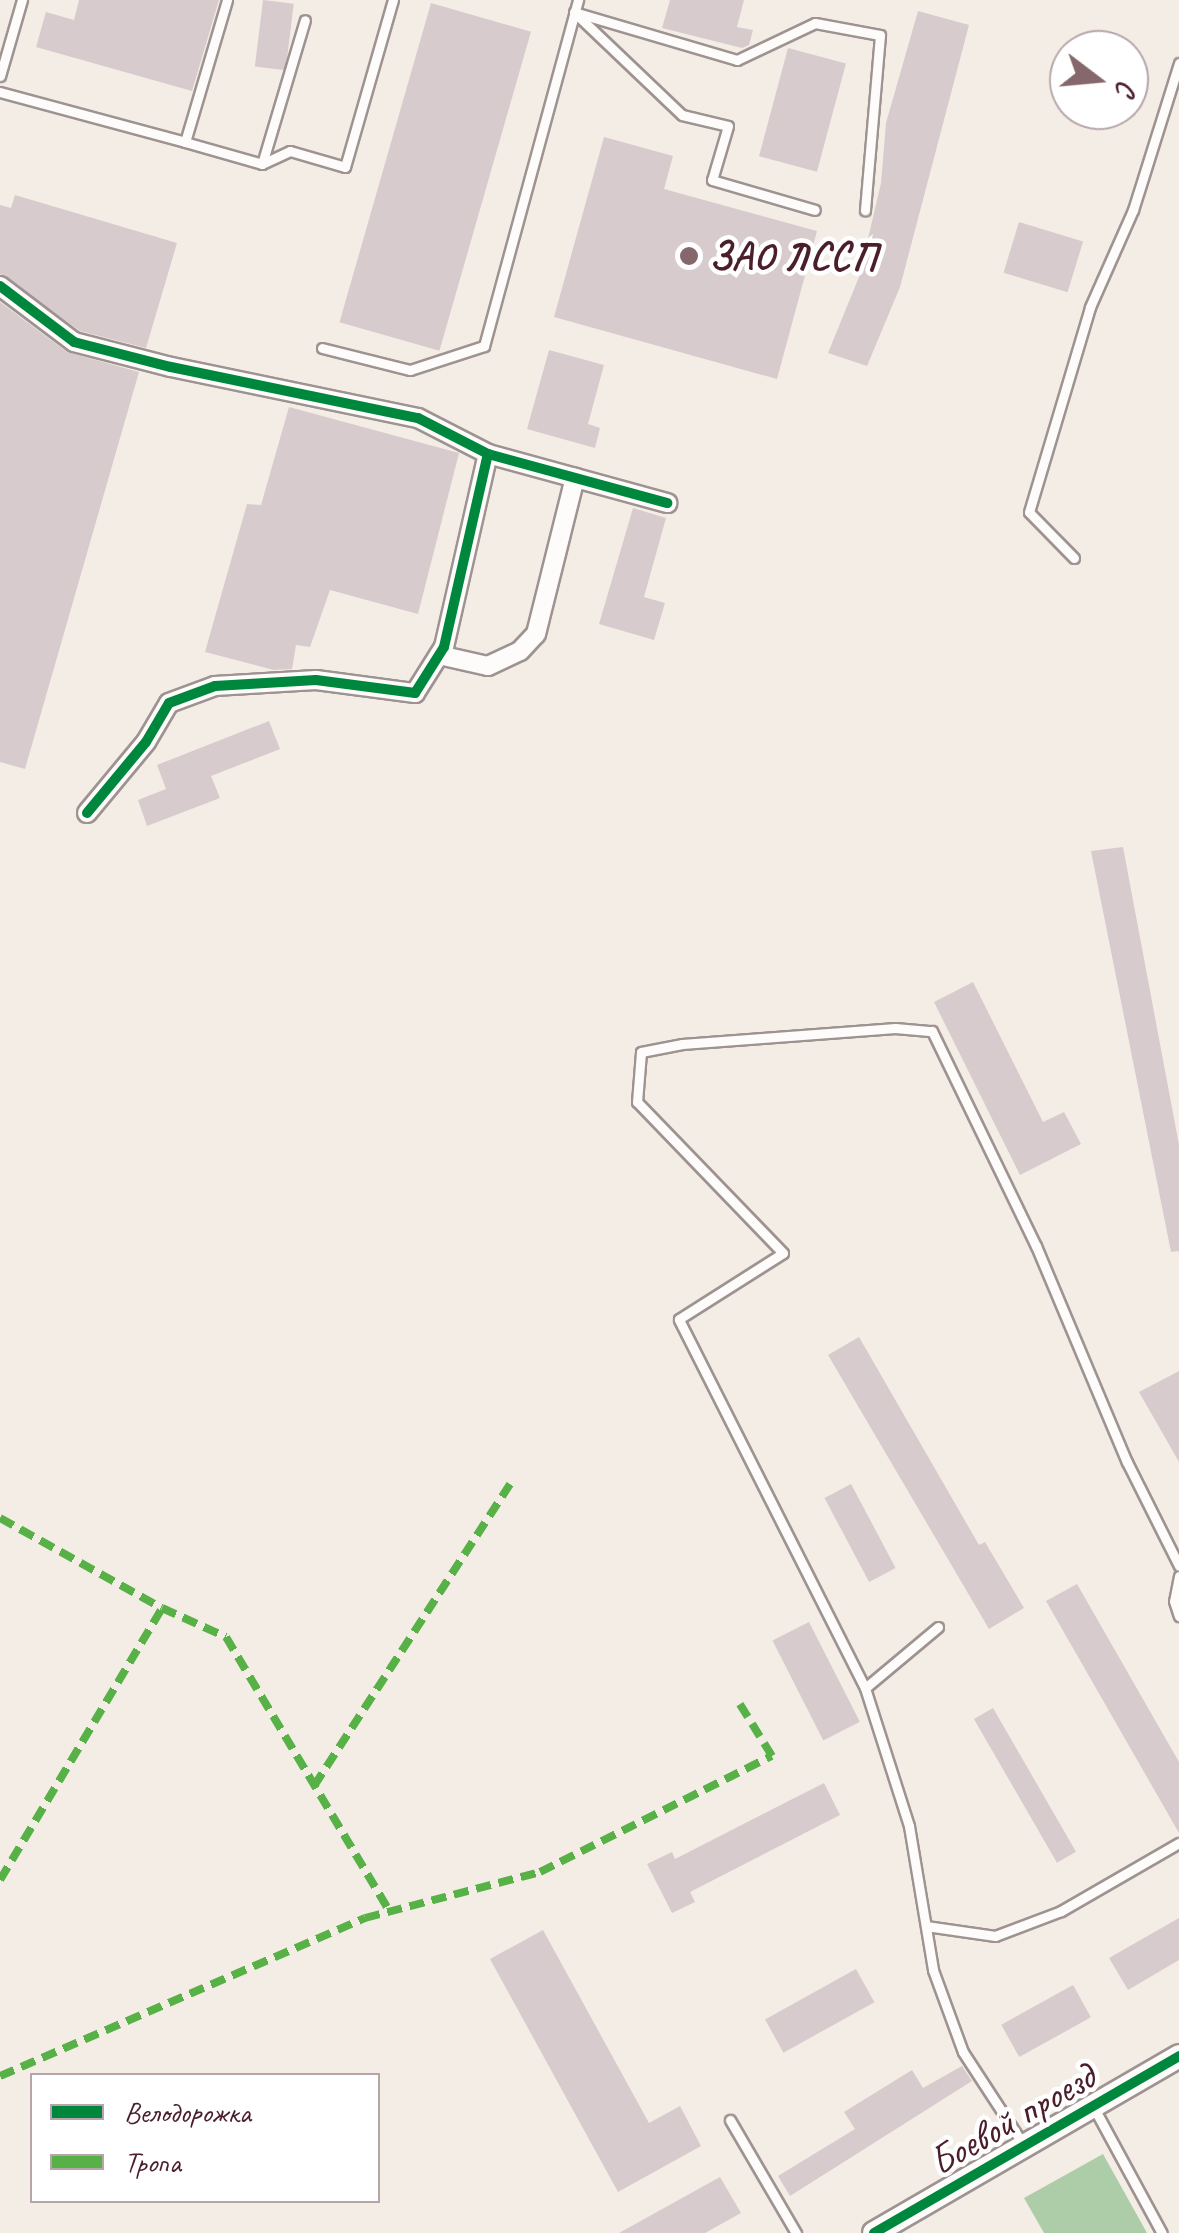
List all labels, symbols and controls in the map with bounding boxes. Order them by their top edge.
north arrow [1049,30,1149,130]
text: С [1108,76,1145,99]
place label: ЗАО ЛССП [709,232,877,280]
marker: ЗАО ЛССП [678,245,700,267]
street label: Боевой проезд [921,2052,1103,2186]
legend [30,2073,380,2203]
text: Велодорожка [124,2093,251,2131]
text: Тропа [124,2143,181,2181]

